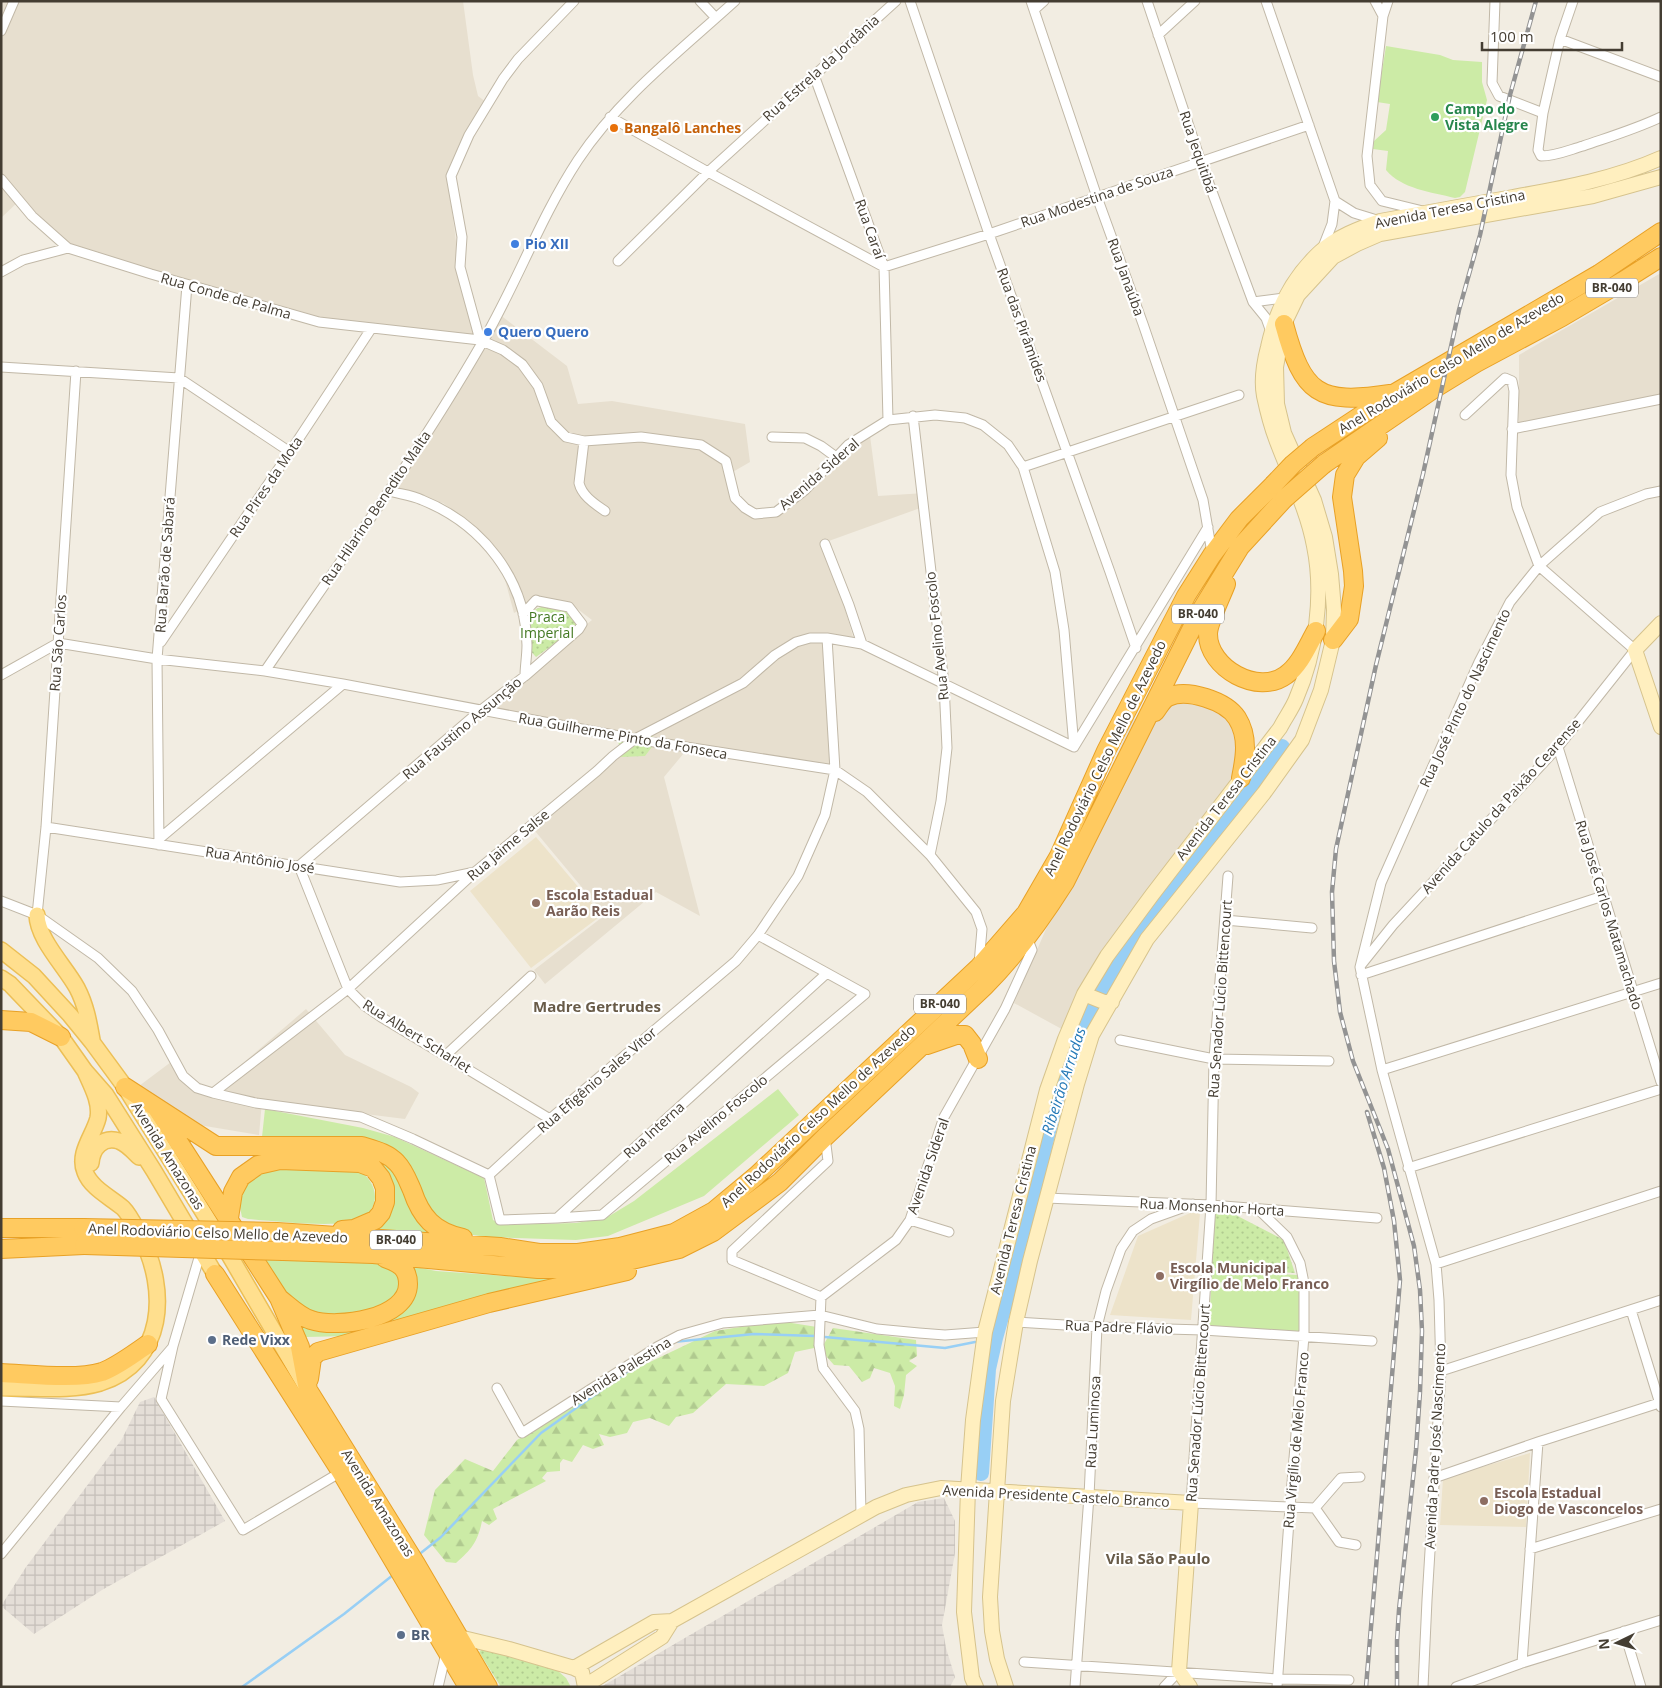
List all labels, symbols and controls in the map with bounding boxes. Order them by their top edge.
street label: Rua Estrela da Jordânia [758,10,883,125]
scale bar [1482,20,1622,52]
text: 100 m [1490,26,1534,46]
place label: Campo do Vista Alegre [1445,99,1528,134]
street label: Rua Jequitibá [1176,108,1221,196]
marker: Campo do Vista Alegre [1429,111,1441,123]
place label: Bangalô Lanches [624,118,741,137]
marker: Bangalô Lanches [608,122,620,134]
street label: Rua Modestina de Souza [1018,161,1176,232]
street label: Avenida Teresa Cristina [1373,185,1527,232]
street label: Rua Caraí [851,196,890,262]
place label: Pio XII [525,234,569,253]
street label: Rua Janaúba [1104,235,1149,318]
marker: Pio XII [509,238,521,250]
street label: Rua das Pirâmides [993,265,1052,385]
street label: Rua Conde de Palma [159,268,294,323]
road number: BR-040 [1586,278,1638,298]
street label: Anel Rodoviário Celso Mello de Azevedo [1334,288,1567,438]
place label: Quero Quero [498,322,589,341]
marker: Quero Quero [482,326,494,338]
street label: Rua Hilarino Benedito Malta [317,427,435,589]
street label: Rua Pires da Mota [225,432,307,541]
street label: Avenida Sideral [775,433,863,514]
street label: Rua Barão de Sabará [150,496,179,634]
street label: Rua Avelino Foscolo [920,571,953,701]
street label: Rua São Carlos [45,594,70,692]
road number: BR-040 [1172,604,1224,624]
street label: Rua José Pinto do Nascimento [1415,605,1514,790]
park label: Praca Imperial [520,607,574,642]
street label: Anel Rodoviário Celso Mello de Azevedo [1039,637,1170,879]
street label: Rua Faustino Assunção [398,672,525,783]
street label: Rua Guilherme Pinto da Fonseca [517,708,729,763]
street label: Avenida Catulo da Paixão Cearense [1417,714,1585,897]
street label: Avenida Teresa Cristina [1171,732,1280,864]
street label: Rua Jaime Salse [463,805,553,885]
street label: Rua José Carlos Matamachado [1572,818,1647,1012]
street label: Rua Antônio José [204,841,316,878]
place label: Escola Estadual Aarão Reis [546,885,653,920]
marker: Escola Estadual Aarão Reis [530,897,542,909]
street label: Rua Senador Lúcio Bittencourt [1203,899,1236,1099]
street label: Rua Albert Scharlet [359,994,475,1077]
road number: BR-040 [914,994,966,1014]
district label: Madre Gertrudes [533,996,661,1016]
street label: Anel Rodoviário Celso Mello de Azevedo [716,1020,919,1211]
street label: Rua Efigênio Sales Vitor [533,1022,661,1137]
water label: Ribeirão Arrudas [1036,1024,1090,1137]
street label: Rua Avelino Foscolo [660,1070,771,1168]
street label: Rua Interna [619,1097,688,1162]
street label: Avenida Amazonas [128,1098,209,1213]
street label: Avenida Sideral [902,1115,953,1216]
street label: Avenida Teresa Cristina [985,1144,1040,1296]
street label: Rua Monsenhor Horta [1139,1193,1285,1220]
street label: Anel Rodoviário Celso Mello de Azevedo [88,1218,348,1247]
road number: BR-040 [370,1230,422,1250]
place label: Escola Municipal Virgílio de Melo Franco [1170,1258,1329,1293]
marker: Escola Municipal Virgílio de Melo Franco [1154,1270,1166,1282]
street label: Rua Senador Lúcio Bittencourt [1181,1303,1214,1503]
street label: Rua Padre Flávio [1065,1315,1173,1338]
place label: Rede Vixx [222,1330,291,1349]
street label: Avenida Palestina [567,1332,675,1409]
marker: Rede Vixx [206,1334,218,1346]
street label: Avenida Padre José Nascimento [1420,1343,1449,1549]
street label: Rua Virgílio de Melo Franco [1278,1351,1313,1529]
street label: Rua Luminosa [1081,1375,1104,1469]
street label: Avenida Amazonas [338,1445,419,1560]
street label: Avenida Presidente Castelo Branco [942,1480,1170,1511]
place label: Escola Estadual Diogo de Vasconcelos [1494,1483,1643,1518]
marker: Escola Estadual Diogo de Vasconcelos [1478,1495,1490,1507]
district label: Vila São Paulo [1106,1548,1210,1568]
north arrow [1592,1618,1642,1668]
place label: BR [411,1625,430,1644]
marker: BR [395,1629,407,1641]
text: N [1594,1638,1614,1651]

